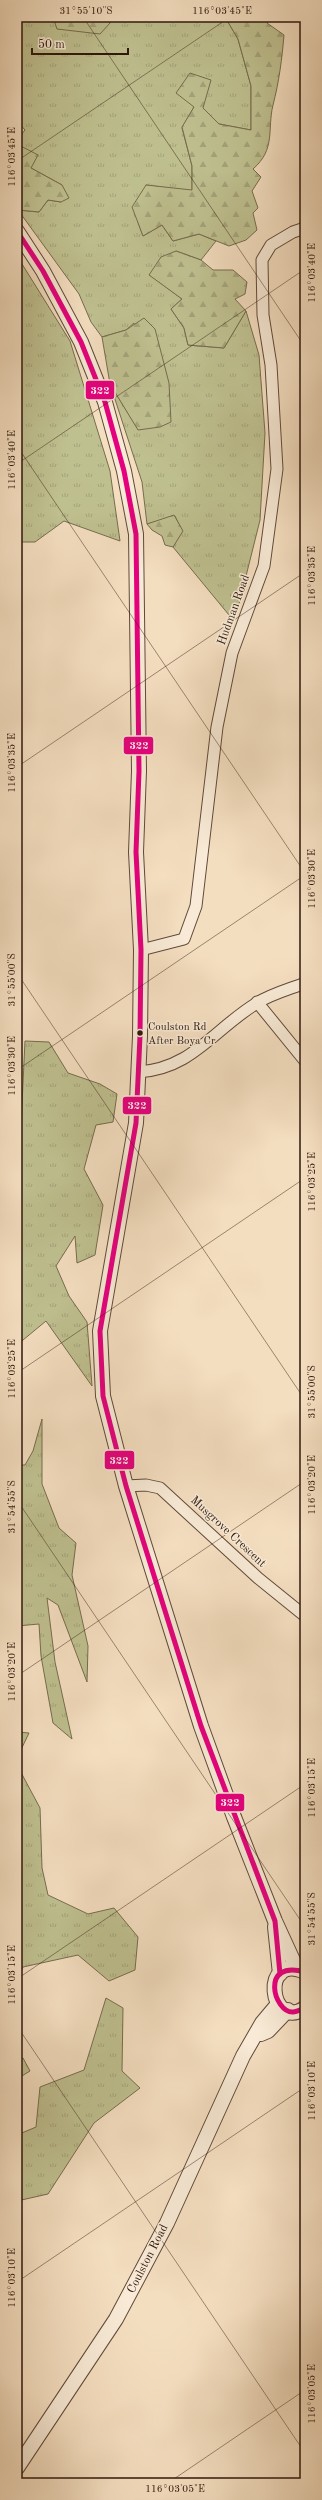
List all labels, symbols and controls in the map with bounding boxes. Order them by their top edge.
text: 31°55'10"S [59,6,113,16]
text: 116°03'45"E [192,6,252,16]
scale bar [32,30,128,56]
text: 50 m [38,38,65,51]
text: 116°03'45"E [7,127,17,187]
text: 116°03'40"E [307,243,317,303]
line badge: 322 [85,380,115,400]
text: 322 [90,386,110,397]
text: 116°03'40"E [7,430,17,490]
text: 116°03'35"E [307,546,317,606]
street label: Hudman Road [216,573,252,647]
text: 116°03'35"E [7,733,17,793]
line badge: 322 [123,736,154,755]
text: 322 [129,741,149,752]
text: 116°03'30"E [307,849,317,909]
text: 31°55'00"S [7,953,17,1007]
place label: Coulston Rd After Boya Cr [148,1022,216,1047]
marker: Coulston Rd After Boya Cr [135,1028,145,1038]
text: 116°03'30"E [7,1036,17,1096]
line badge: 322 [122,1096,152,1115]
text: 322 [127,1101,147,1112]
text: 116°03'25"E [307,1152,317,1212]
text: 116°03'25"E [7,1339,17,1399]
text: 31°55'00"S [307,1365,317,1419]
line badge: 322 [104,1450,135,1470]
text: 116°03'20"E [307,1455,317,1515]
text: 322 [109,1456,129,1467]
text: 31°54'55"S [7,1480,17,1534]
street label: Musgrove Crescent [188,1494,268,1570]
text: 116°03'20"E [7,1642,17,1702]
text: 116°03'15"E [307,1758,317,1818]
line badge: 322 [215,1793,245,1812]
text: 322 [220,1798,240,1809]
text: 31°54'55"S [307,1892,317,1946]
text: 116°03'15"E [7,1945,17,2005]
text: 116°03'10"E [307,2061,317,2121]
street label: Coulston Road [125,2223,171,2295]
text: 116°03'10"E [7,2248,17,2308]
text: 116°03'05"E [307,2364,317,2424]
text: 116°03'05"E [145,2484,205,2494]

